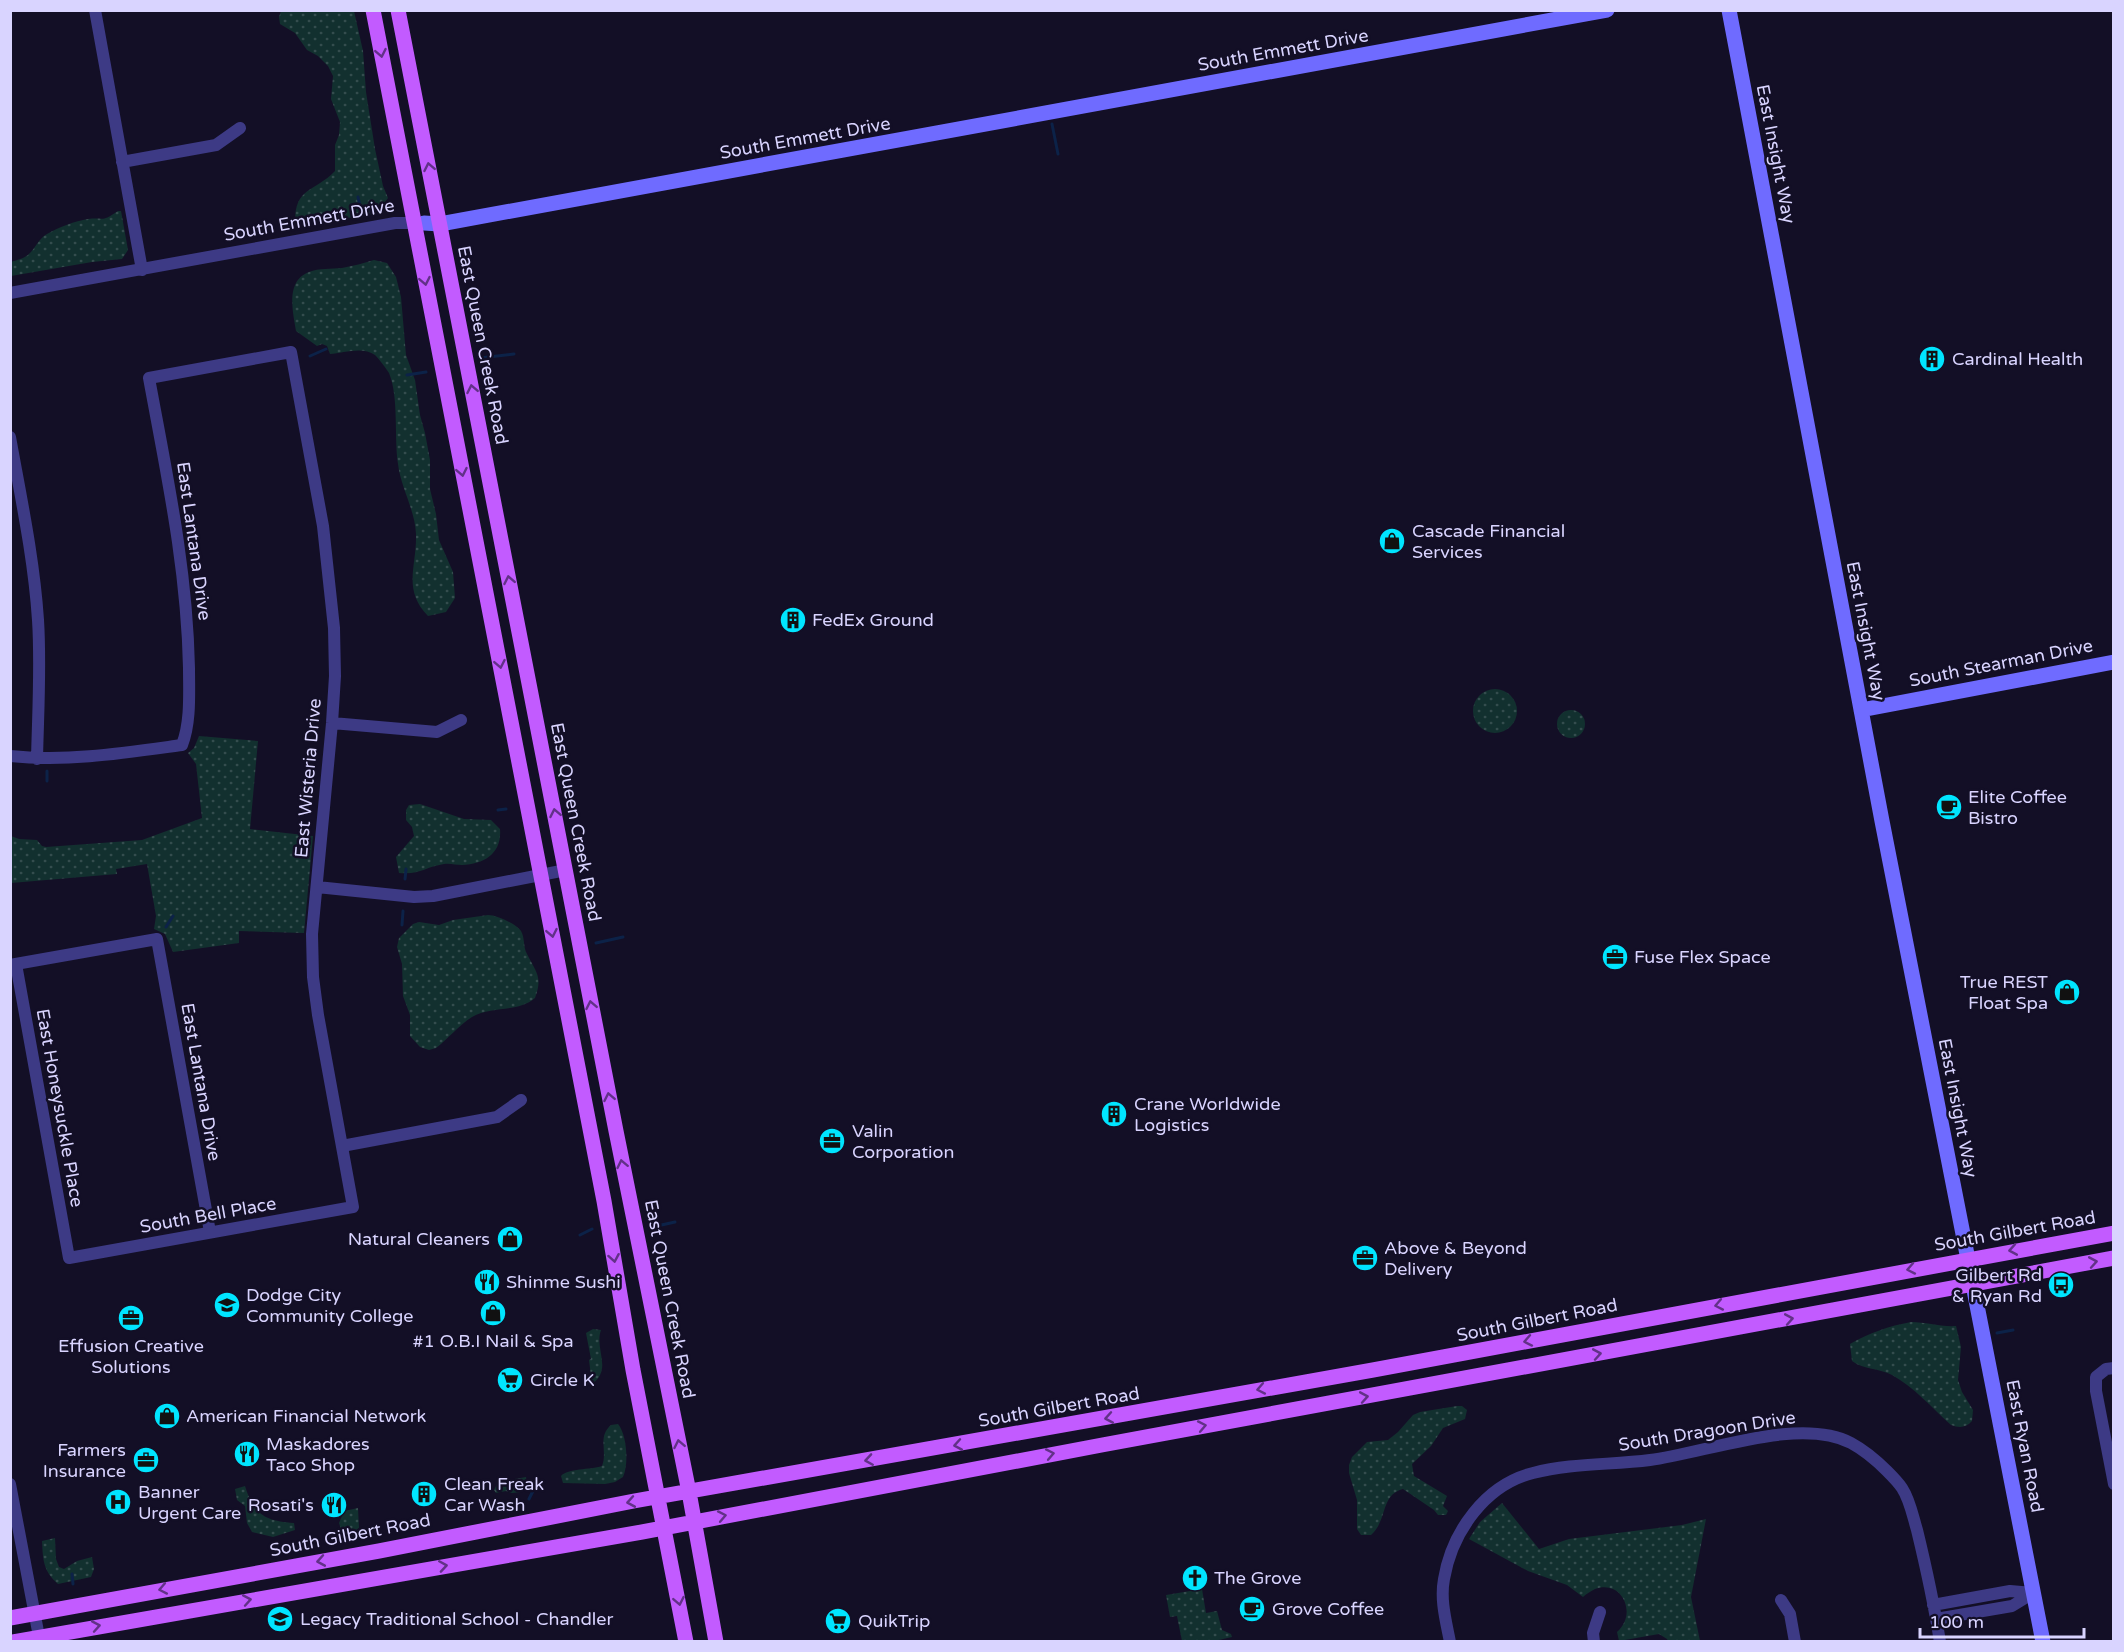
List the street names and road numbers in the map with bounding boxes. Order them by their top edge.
street label: South Emmett Drive [1196,24,1370,76]
street label: East Insight Way [1752,83,1800,226]
street label: South Emmett Drive [718,112,892,164]
street label: South Emmett Drive [222,194,396,246]
street label: East Queen Creek Road [453,244,513,446]
street label: East Lantana Drive [172,460,216,622]
street label: East Insight Way [1842,560,1890,703]
street label: South Stearman Drive [1907,634,2095,692]
street label: East Wisteria Drive [290,697,326,859]
street label: East Queen Creek Road [546,721,606,923]
street label: East Lantana Drive [176,1001,226,1163]
street label: East Honeysuckle Place [32,1007,88,1209]
street label: East Insight Way [1934,1037,1982,1180]
street label: South Bell Place [138,1192,278,1238]
street label: East Queen Creek Road [640,1198,700,1400]
street label: South Gilbert Road [1933,1206,2097,1256]
street label: South Gilbert Road [1455,1294,1619,1346]
street label: East Ryan Road [2001,1378,2049,1514]
street label: South Gilbert Road [977,1382,1141,1432]
street label: South Dragoon Drive [1617,1406,1797,1456]
street label: South Gilbert Road [268,1509,432,1561]

